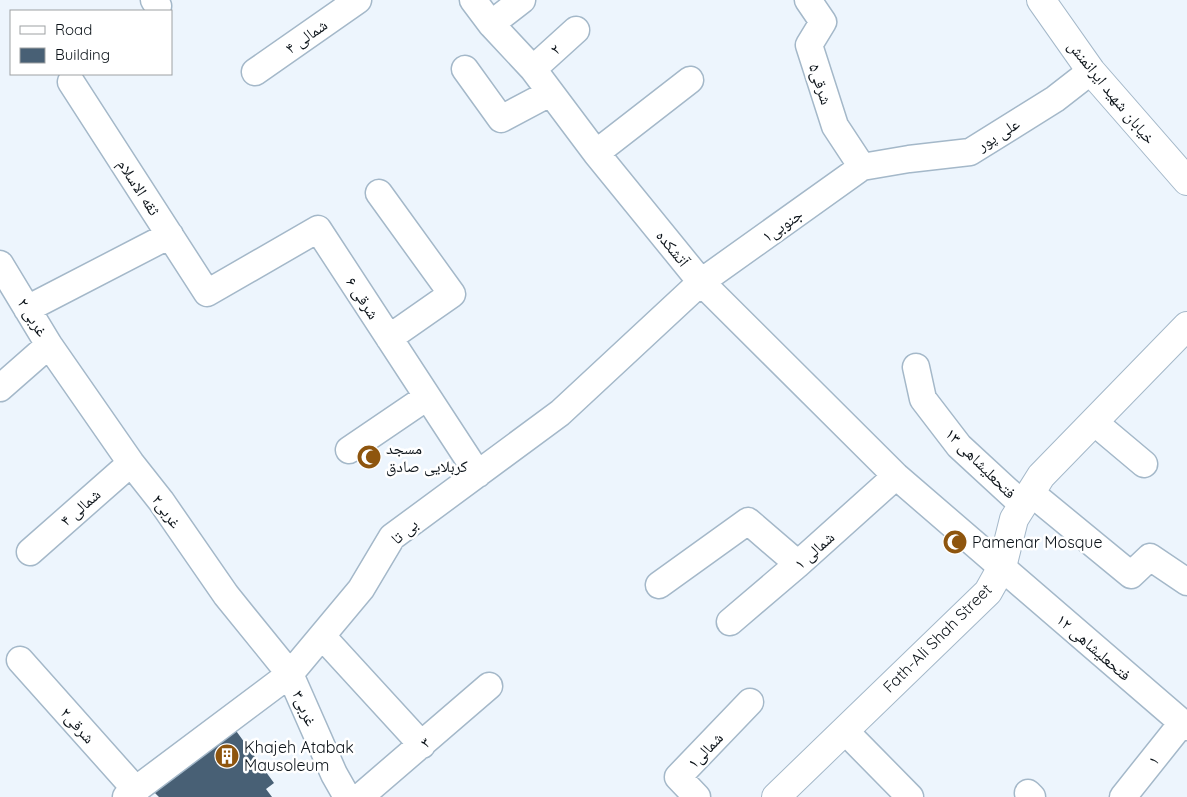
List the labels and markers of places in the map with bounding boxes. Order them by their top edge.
place label: مسجد کربلایی صادق [386,438,468,477]
mosque icon: مسجد کربلایی صادق [356,444,382,470]
mosque icon: Pamenar Mosque [942,529,968,555]
place label: Pamenar Mosque [972,532,1103,552]
place label: Khajeh Atabak Mausoleum [244,737,354,775]
building icon: Khajeh Atabak Mausoleum [214,743,240,769]

